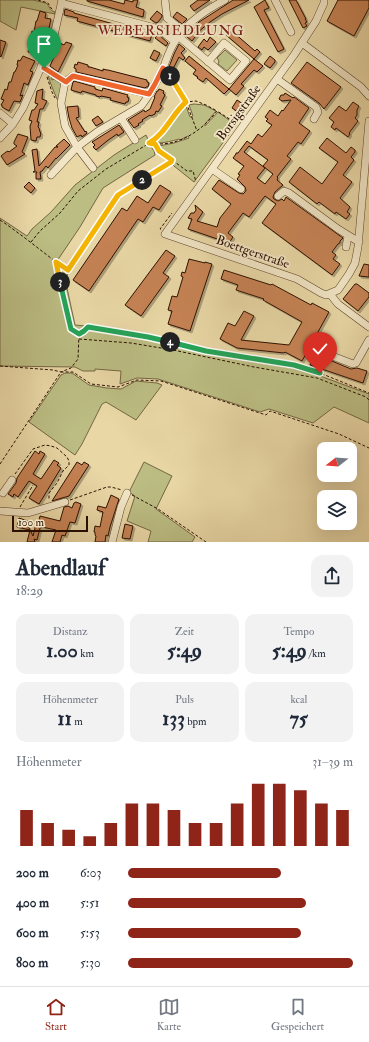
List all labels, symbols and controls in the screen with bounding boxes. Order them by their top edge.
district label: WEBERSIEDLUNG [96,22,245,39]
pin [27,27,61,68]
icon: arrive [33,33,55,55]
pin: 1 [160,66,180,86]
text: 1 [168,69,172,82]
street label: Borsigstraße [213,81,265,144]
pin: 2 [132,170,152,190]
text: 2 [139,173,145,186]
street label: Boettgerstraße [214,232,292,272]
pin: 3 [50,272,70,292]
text: 3 [58,275,62,288]
pin: 4 [160,332,180,352]
pin [303,332,337,373]
text: 4 [167,335,173,348]
icon: check [309,338,331,360]
north arrow [317,442,357,482]
map controls [317,442,357,530]
button: layers [317,490,357,530]
scale bar [12,514,88,533]
text: 100 m [18,516,44,529]
text: Abendlauf [16,554,105,582]
button: share [311,555,353,597]
text: 18:29 [16,583,43,599]
text: Distanz [53,625,88,638]
text: Zeit [175,625,194,638]
text: Tempo [283,625,314,638]
text: 1.00 [46,638,78,663]
text: 5:49 [167,638,202,663]
text: 5:49 [272,638,307,663]
text: km [78,647,94,660]
text: /km [307,647,326,660]
text: Höhenmeter [42,693,98,706]
text: Puls [175,693,194,706]
text: kcal [290,693,307,706]
text: 11 [58,706,72,731]
text: 133 [162,706,185,731]
text: 75 [290,706,308,731]
text: m [72,715,83,728]
text: bpm [185,715,207,728]
text: Höhenmeter [16,754,82,770]
text: 31–39 m [312,754,353,770]
text: 200 m [16,865,49,881]
text: 6:03 [80,865,101,881]
text: 400 m [16,895,49,911]
text: 5:51 [80,895,99,911]
text: 600 m [16,925,49,941]
text: 5:53 [80,925,100,941]
text: 800 m [16,955,48,971]
text: 5:30 [80,955,101,971]
tab: Start [45,996,67,1033]
tab: Karte [157,996,181,1033]
tab: Gespeichert [271,996,324,1033]

